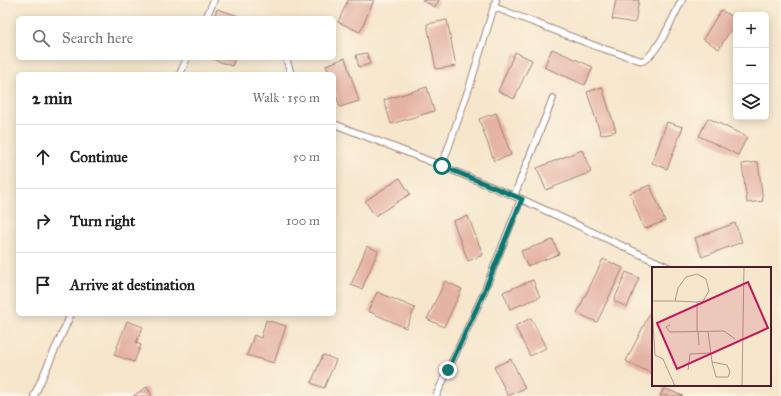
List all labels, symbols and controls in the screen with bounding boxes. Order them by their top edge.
map controls [733,12,769,120]
button: + [733,12,769,48]
search box [16,16,336,60]
icon: search [30,27,52,49]
text: Search here [62,29,133,47]
button: − [733,48,769,84]
button: layers [733,84,769,120]
text: 2 min [32,88,72,109]
text: Walk · 150 m [252,90,320,106]
icon: ahead [32,146,54,168]
text: Continue [70,148,128,166]
text: 50 m [293,149,320,165]
route start [433,157,451,175]
icon: right [32,210,54,232]
text: Turn right [70,212,135,230]
text: 100 m [286,213,320,229]
inset map [652,267,771,386]
icon: arrive [32,274,54,296]
text: Arrive at destination [70,276,195,294]
route end [439,361,457,379]

